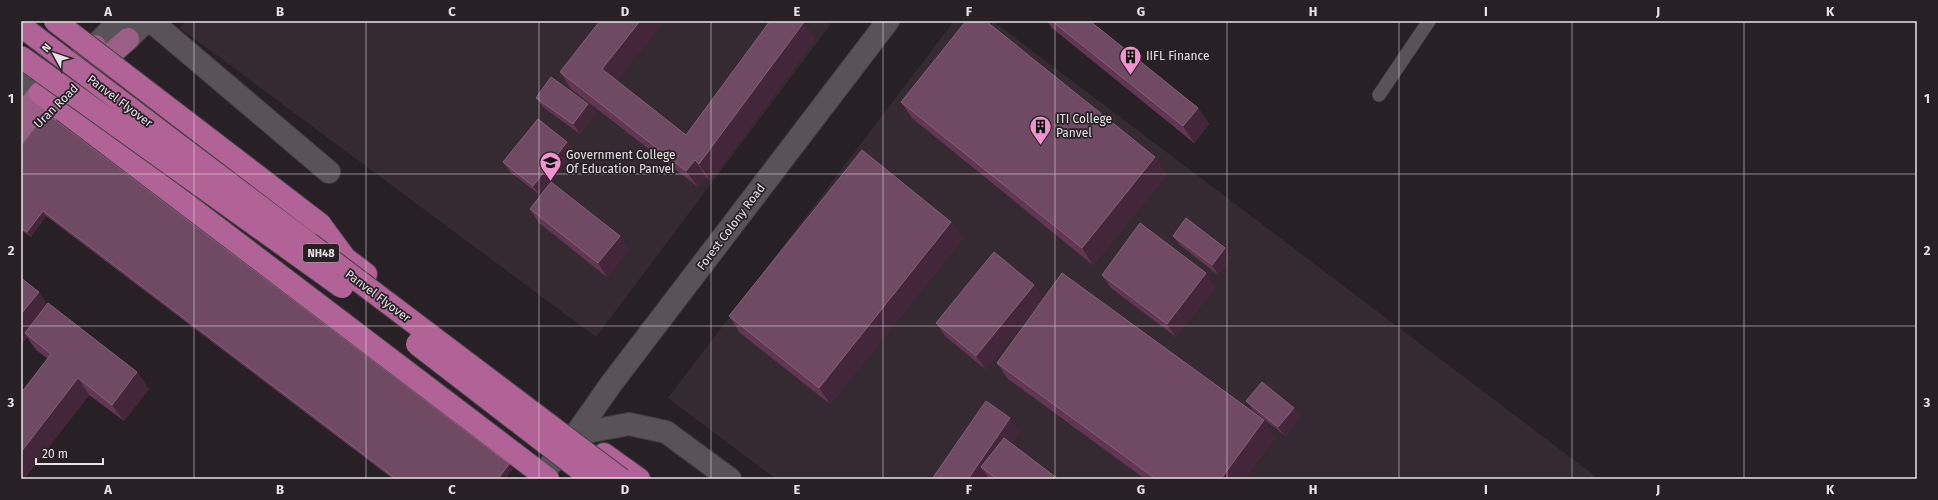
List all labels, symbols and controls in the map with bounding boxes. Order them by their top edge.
text: A [103,4,112,19]
text: B [276,4,284,19]
text: C [448,4,456,19]
text: D [621,4,630,19]
text: E [794,4,801,19]
text: F [966,4,973,19]
text: G [1137,4,1145,19]
text: H [1309,4,1317,19]
text: I [1484,4,1488,19]
text: J [1655,4,1660,19]
text: K [1826,4,1835,19]
north arrow [34,34,74,74]
text: N [39,41,54,55]
building icon: IIFL Finance [1117,43,1143,76]
place label: IIFL Finance [1146,49,1210,63]
street label: Panvel Flyover [85,72,156,130]
street label: Uran Road [31,81,81,131]
text: 1 [8,91,14,106]
text: 1 [1924,91,1930,106]
place label: ITI College Panvel [1056,112,1112,140]
building icon: ITI College Panvel [1027,113,1053,146]
place label: Government College Of Education Panvel [566,148,676,176]
school or university icon: Government College Of Education Panvel [537,149,563,182]
street label: Forest Colony Road [694,181,768,273]
text: 2 [8,243,15,258]
text: 2 [1924,243,1931,258]
road number: NH48 [303,244,339,262]
street label: Panvel Flyover [343,267,414,325]
text: 3 [7,395,15,410]
text: 3 [1923,395,1931,410]
scale bar [36,440,103,466]
text: 20 m [42,447,68,461]
text: A [103,482,112,497]
text: B [276,482,284,497]
text: C [448,482,456,497]
text: D [621,482,630,497]
text: E [794,482,801,497]
text: F [966,482,973,497]
text: G [1137,482,1145,497]
text: H [1309,482,1317,497]
text: I [1484,482,1488,497]
text: J [1655,482,1660,497]
text: K [1826,482,1835,497]

